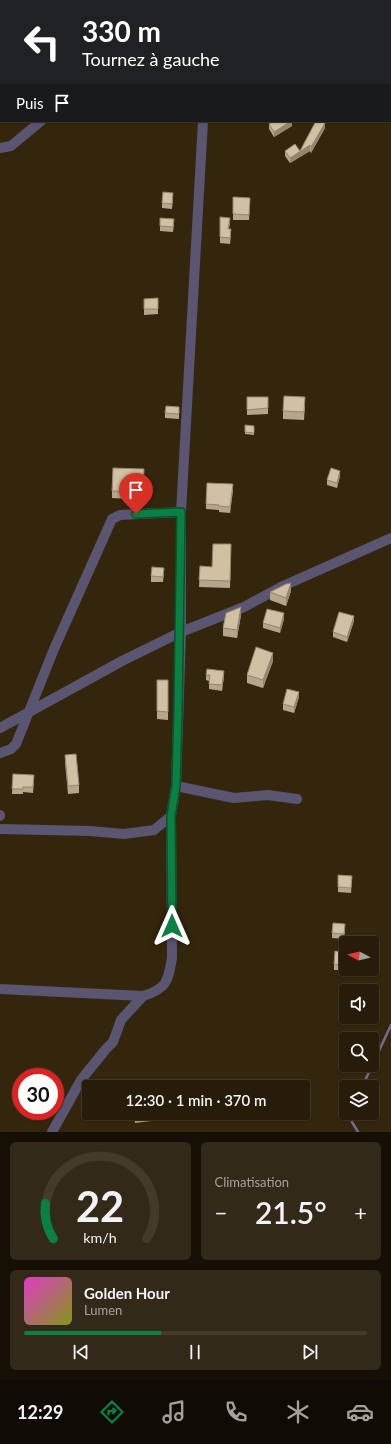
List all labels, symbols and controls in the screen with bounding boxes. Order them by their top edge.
text: 330 m [82,14,161,48]
icon: left [16,16,68,68]
text: Tournez à gauche [82,48,220,70]
icon: arrive [51,92,73,114]
text: Puis [16,94,43,112]
pin [119,473,153,514]
icon: arrive [125,479,147,501]
position arrow [151,905,193,947]
north arrow [339,936,379,976]
map controls [339,936,379,1120]
button: sound [339,984,379,1024]
button: search [339,1032,379,1072]
speed limit sign: 30 [12,1068,64,1120]
button: layers [339,1080,379,1120]
text: 12:30 · 1 min · 370 m [126,1091,266,1109]
text: Climatisation [215,1174,289,1190]
text: 22 [76,1181,124,1231]
text: 21.5° [255,1194,327,1230]
text: − [215,1199,227,1226]
text: + [354,1199,367,1226]
text: km/h [84,1229,117,1246]
text: Golden Hour [84,1284,170,1302]
text: Lumen [84,1302,122,1318]
icon: previous [70,1341,92,1363]
icon: pause [184,1341,206,1363]
icon: next [299,1341,321,1363]
icon: directions [98,1398,126,1426]
icon: music [160,1398,188,1426]
icon: phone [222,1398,250,1426]
icon: climate [284,1398,312,1426]
icon: car [346,1398,374,1426]
text: 12:29 [17,1401,63,1423]

